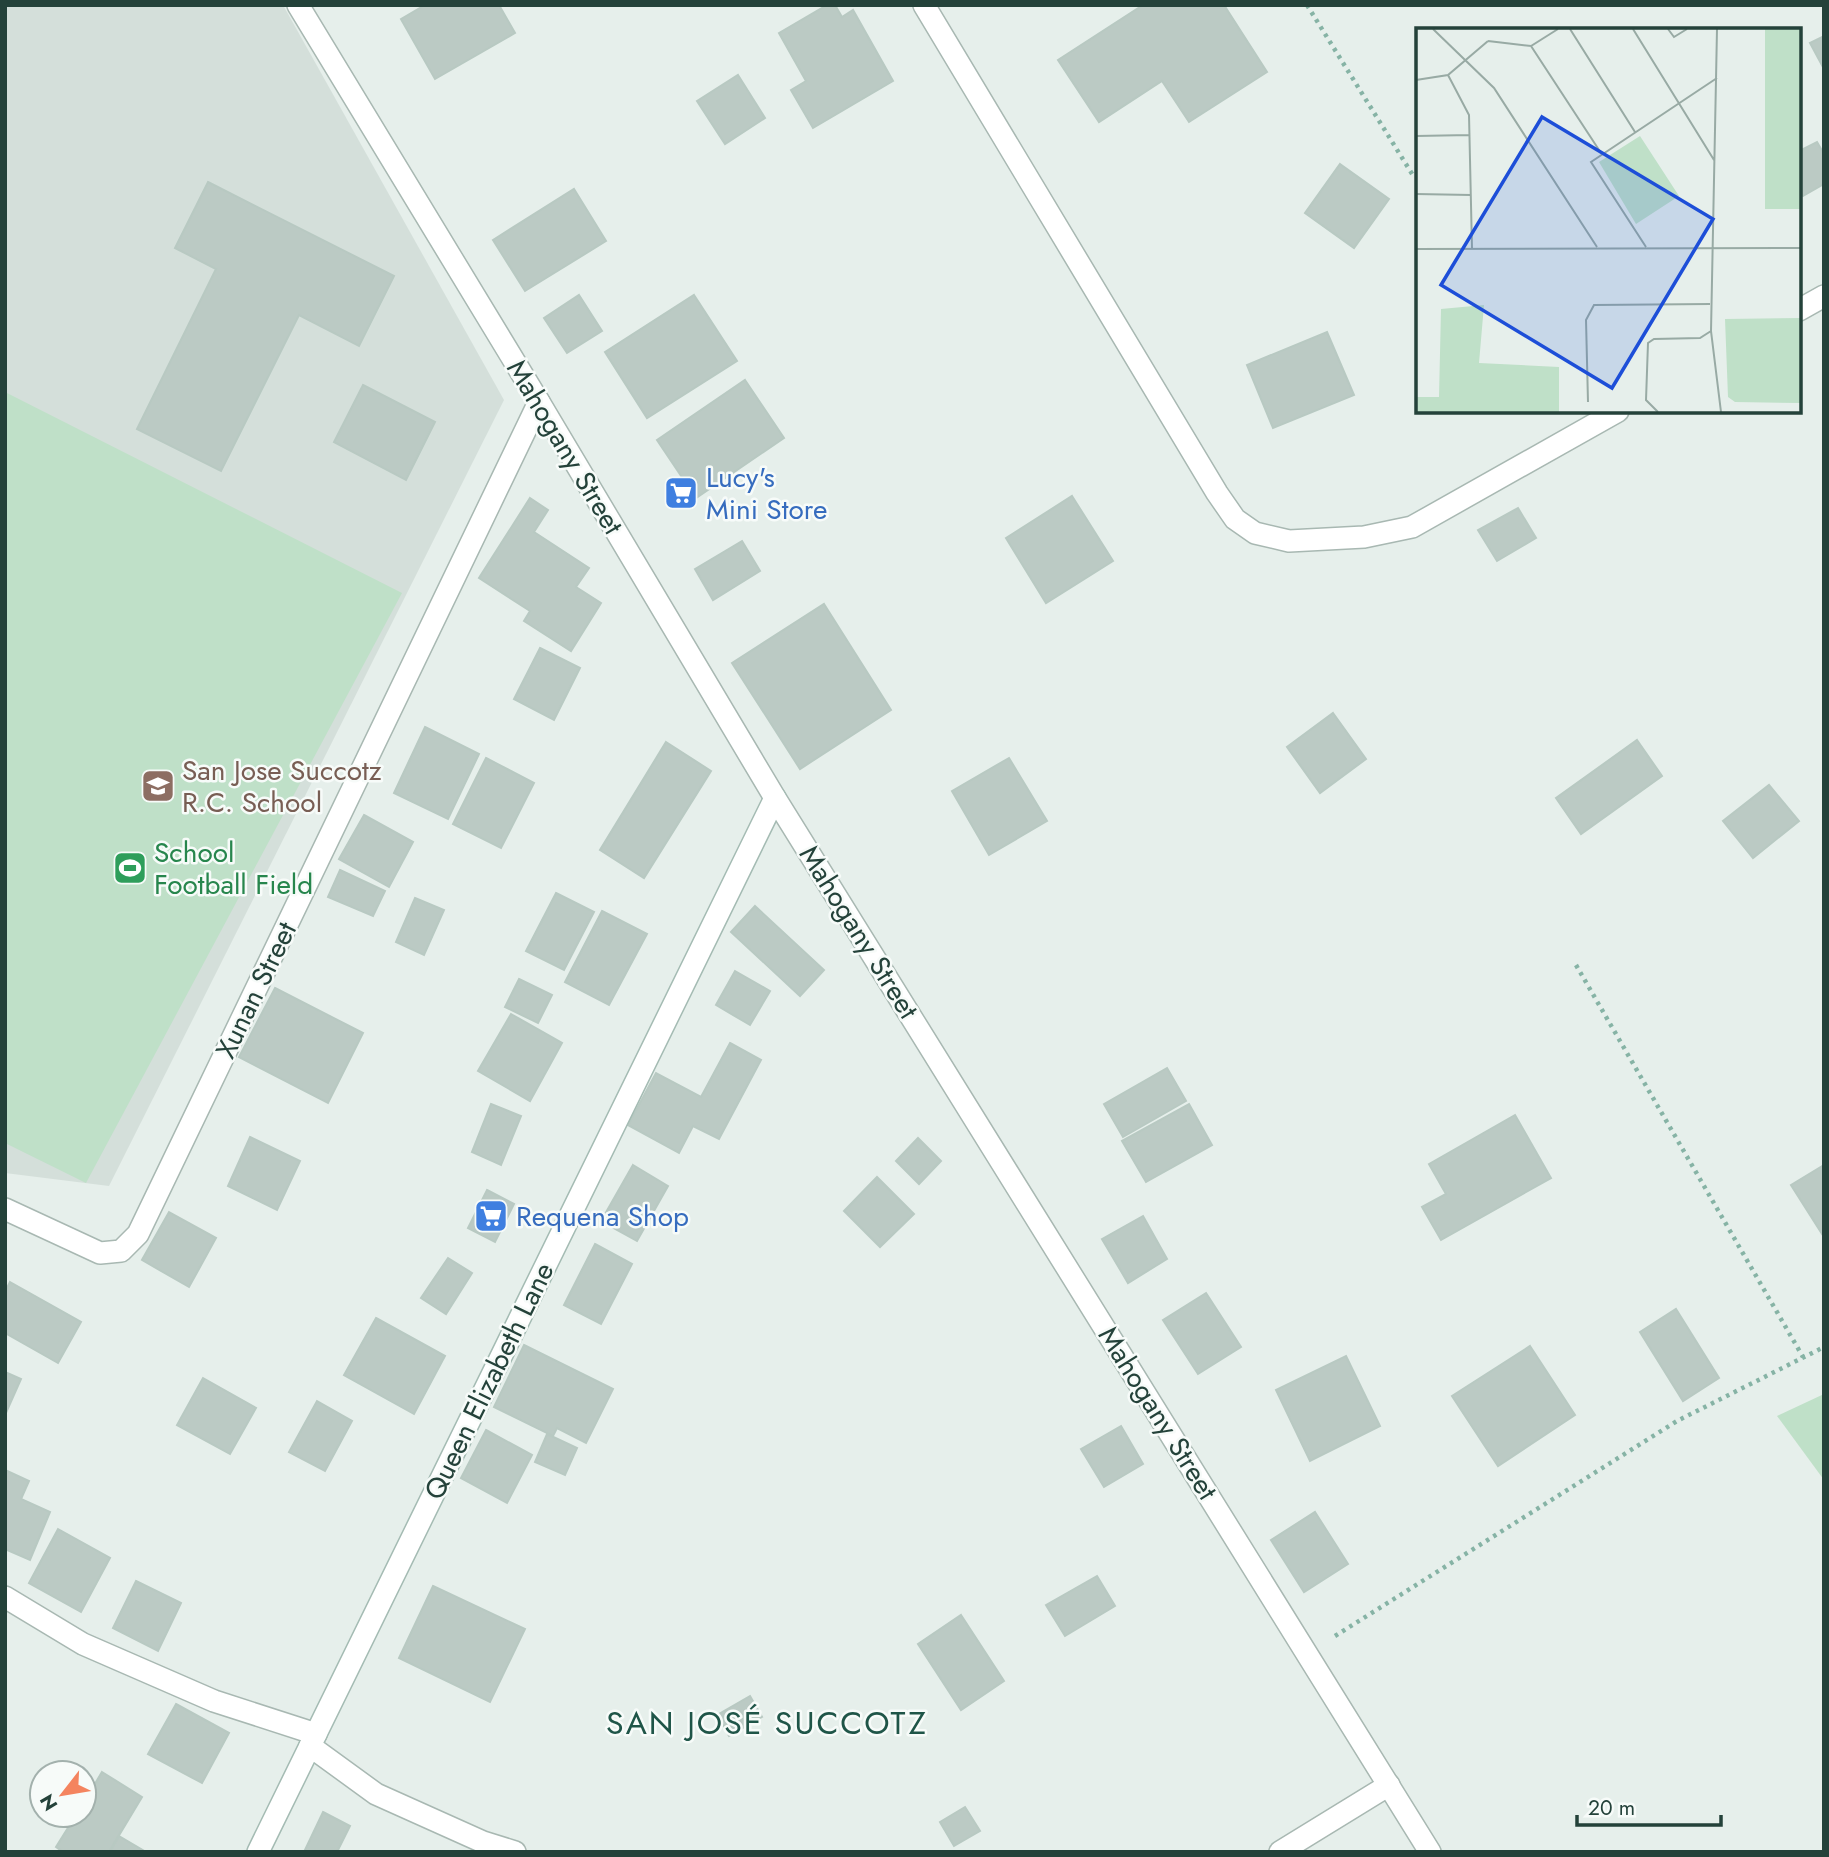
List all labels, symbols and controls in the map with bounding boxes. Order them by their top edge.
inset map [1416,28,1801,413]
street label: Mahogany Street [497,352,634,543]
place label: Lucy's Mini Store [706,457,827,530]
supermarket icon: Lucy's Mini Store [662,474,700,512]
place label: San Jose Succotz R.C. School [182,750,382,823]
school or university icon: San Jose Succotz R.C. School [139,767,177,805]
place label: School Football Field [154,832,313,905]
street label: Mahogany Street [789,837,929,1027]
sports icon: School Football Field [111,849,149,887]
street label: Xunan Street [205,914,307,1065]
place label: Requena Shop [516,1196,689,1237]
supermarket icon: Requena Shop [472,1197,510,1235]
street label: Queen Elizabeth Lane [414,1255,564,1507]
street label: Mahogany Street [1088,1318,1228,1508]
district label: SAN JOSÉ SUCCOTZ [606,1700,928,1746]
north arrow [28,1759,98,1829]
scale bar [1577,1784,1720,1828]
text: N [33,1789,64,1816]
text: 20 m [1588,1793,1635,1823]

